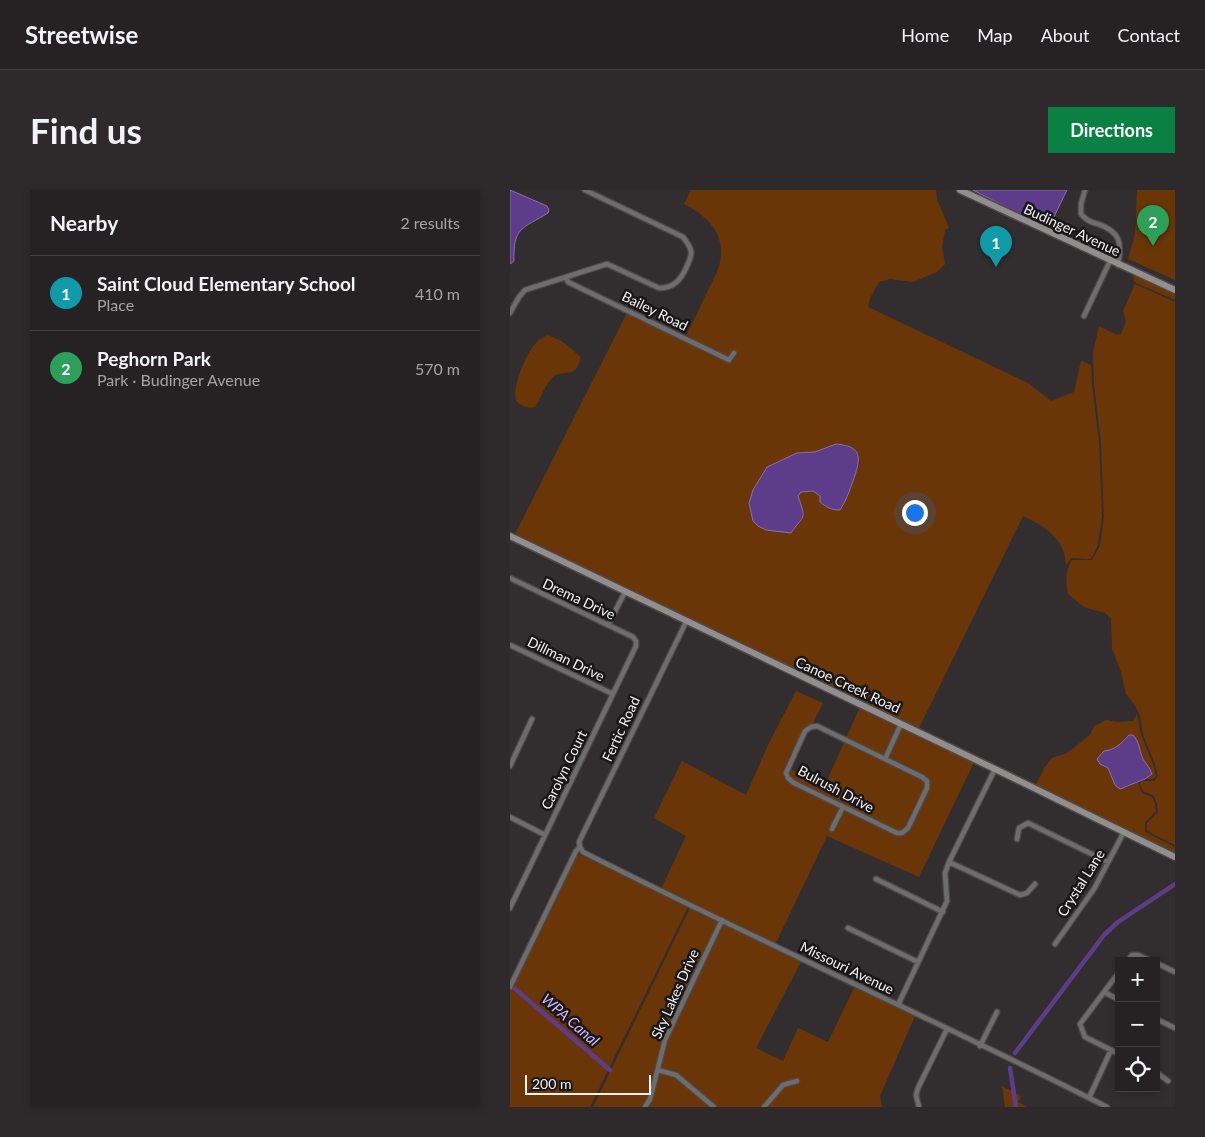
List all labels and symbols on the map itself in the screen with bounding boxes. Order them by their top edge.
street label: Budinger Avenue [1021,200,1123,259]
pin: 2 [1137,205,1169,246]
pin: 1 [980,226,1012,267]
street label: Bailey Road [619,287,691,334]
your location [902,500,928,526]
street label: Drema Drive [540,574,618,623]
street label: Dillman Drive [525,633,608,685]
street label: Canoe Creek Road [793,653,903,716]
street label: Fertic Road [598,694,643,764]
street label: Carolyn Court [537,727,590,812]
street label: Bulrush Drive [795,761,877,816]
street label: Crystal Lane [1053,846,1108,919]
street label: Missouri Avenue [798,938,897,998]
street label: Sky Lakes Drive [647,946,702,1041]
water label: WPA Canal [538,989,604,1050]
scale bar [525,1072,651,1095]

